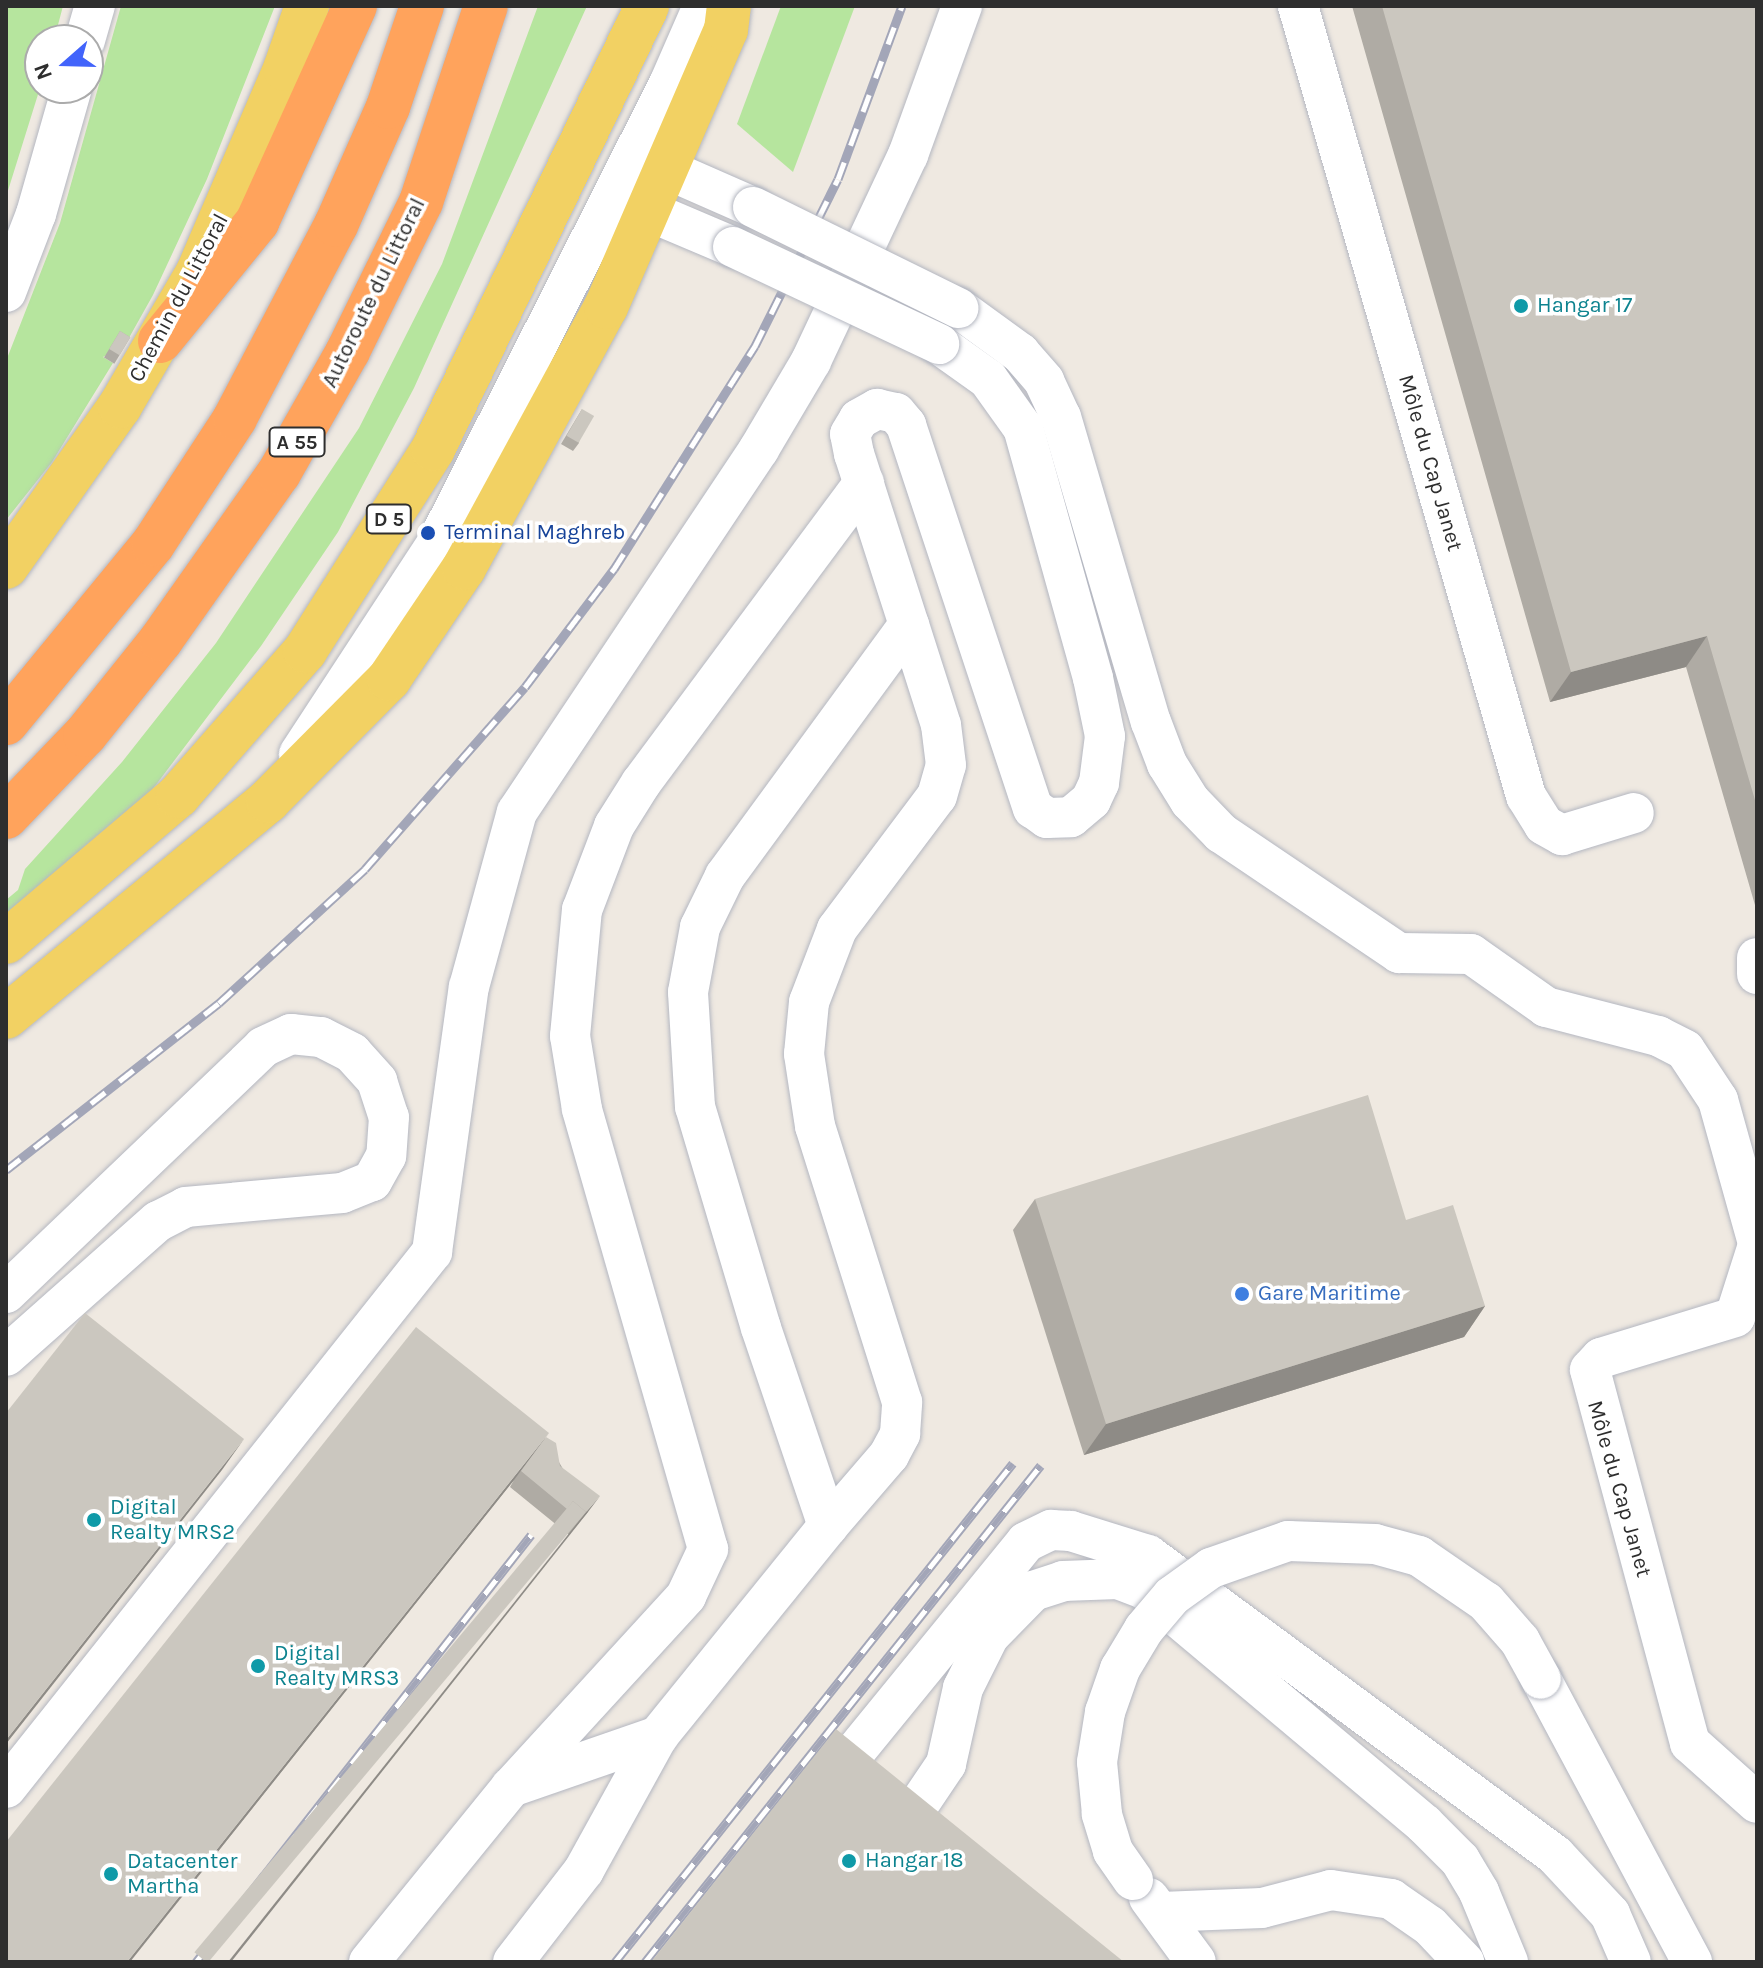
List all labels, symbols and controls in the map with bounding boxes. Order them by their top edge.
north arrow [24,24,104,104]
text: N [28,60,58,83]
street label: Autoroute du Littoral [317,194,431,392]
street label: Chemin du Littoral [123,209,235,387]
place label: Hangar 17 [1537,293,1632,319]
marker: Hangar 17 [1512,297,1530,315]
street label: Môle du Cap Janet [1392,372,1468,554]
road number: A 55 [267,426,327,458]
road number: D 5 [365,503,413,535]
place label: Terminal Maghreb [444,520,625,546]
marker: Terminal Maghreb [419,524,437,542]
place label: Gare Maritime [1258,1281,1401,1307]
marker: Gare Maritime [1233,1285,1251,1303]
street label: Môle du Cap Janet [1581,1398,1657,1580]
place label: Digital Realty MRS2 [110,1494,235,1546]
marker: Digital Realty MRS2 [85,1511,103,1529]
place label: Digital Realty MRS3 [274,1640,399,1692]
marker: Digital Realty MRS3 [249,1657,267,1675]
place label: Datacenter Martha [127,1848,237,1900]
place label: Hangar 18 [865,1848,964,1874]
marker: Hangar 18 [840,1852,858,1870]
marker: Datacenter Martha [102,1865,120,1883]

